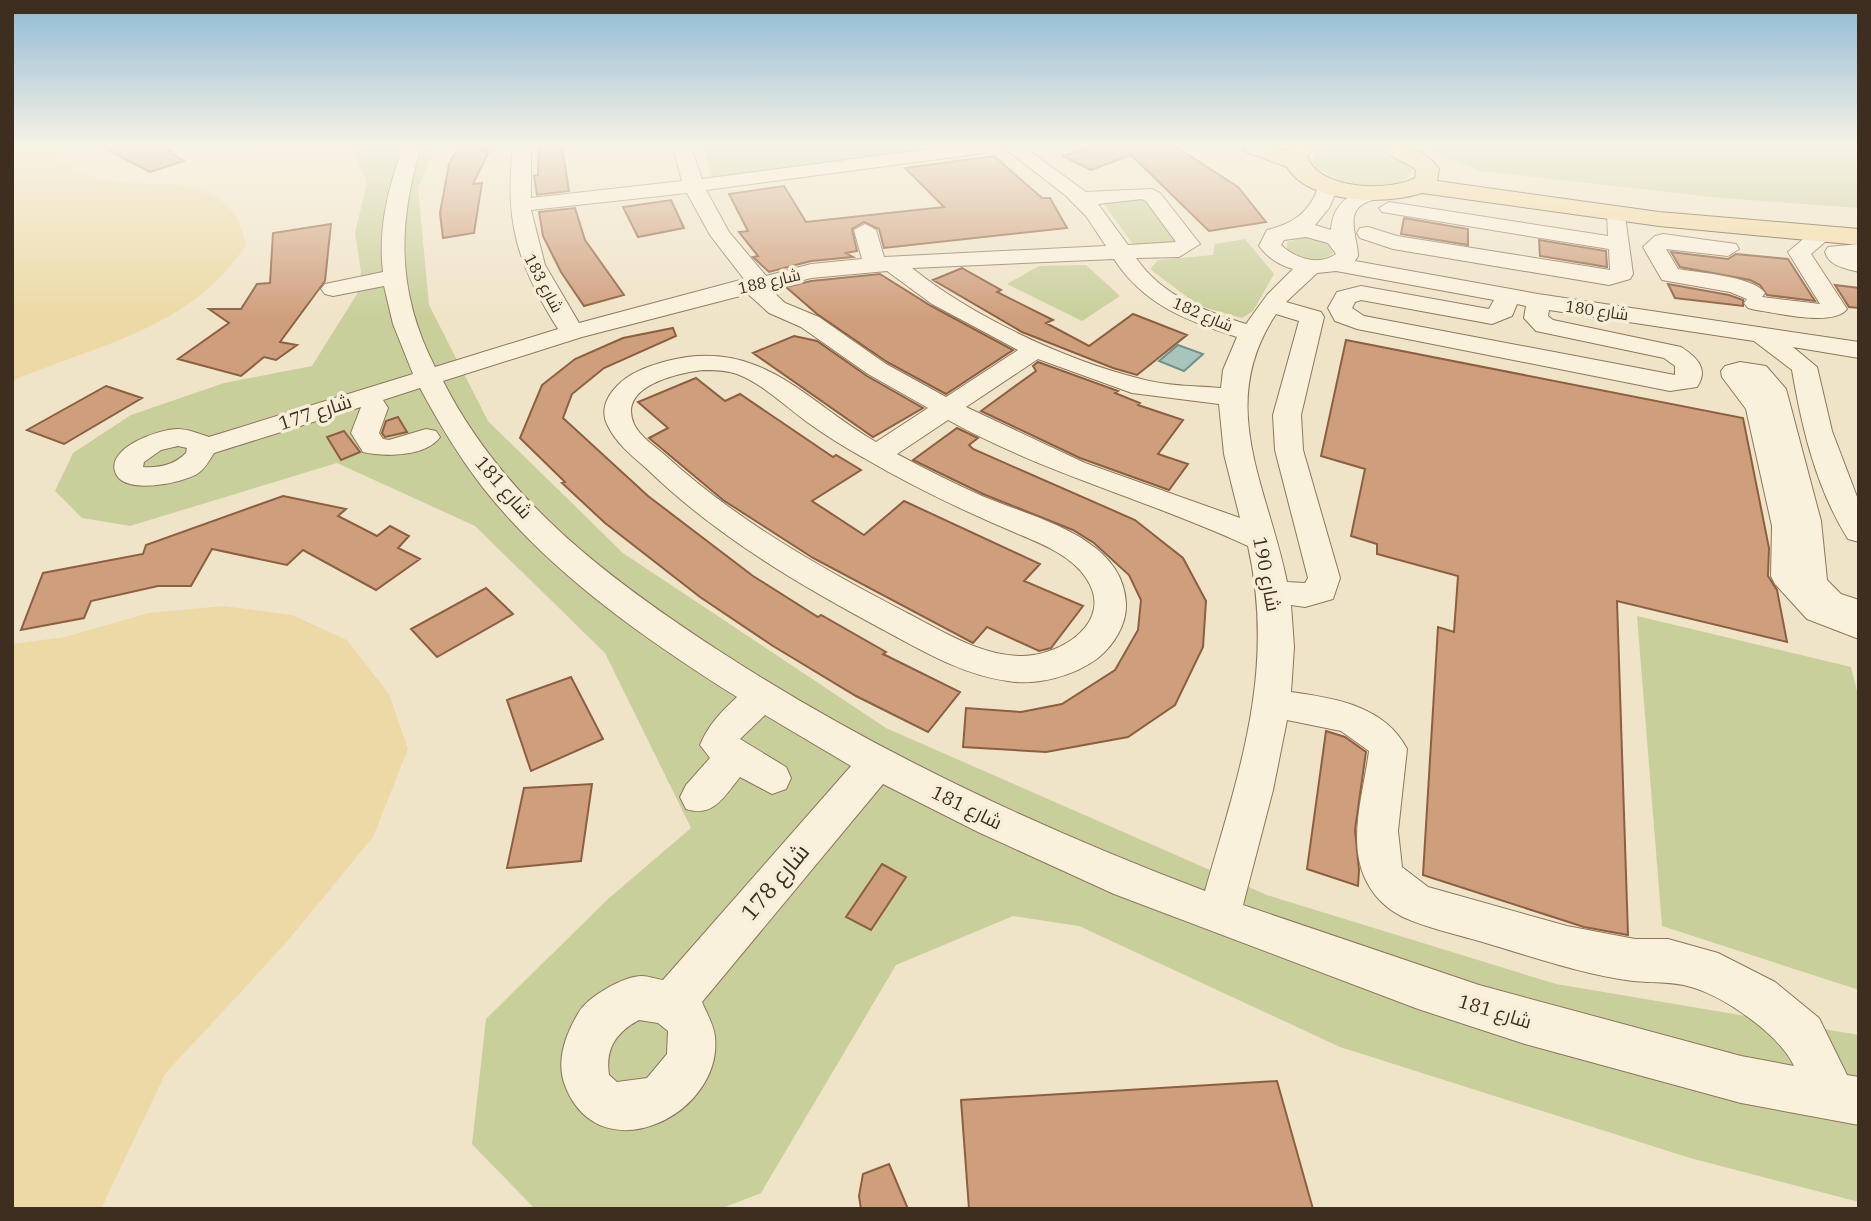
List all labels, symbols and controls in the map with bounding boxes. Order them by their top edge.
street label: شارع 183 [518,250,568,317]
street label: شارع 188 [736,264,803,300]
street label: شارع 182 [1169,292,1236,337]
street label: شارع 180 [1564,296,1630,326]
street label: شارع 177 [275,389,355,437]
street label: شارع 181 [469,451,538,525]
street label: شارع 190 [1246,535,1286,614]
street label: شارع 181 [927,780,1006,836]
street label: شارع 178 [733,837,817,927]
street label: شارع 181 [1455,988,1535,1035]

